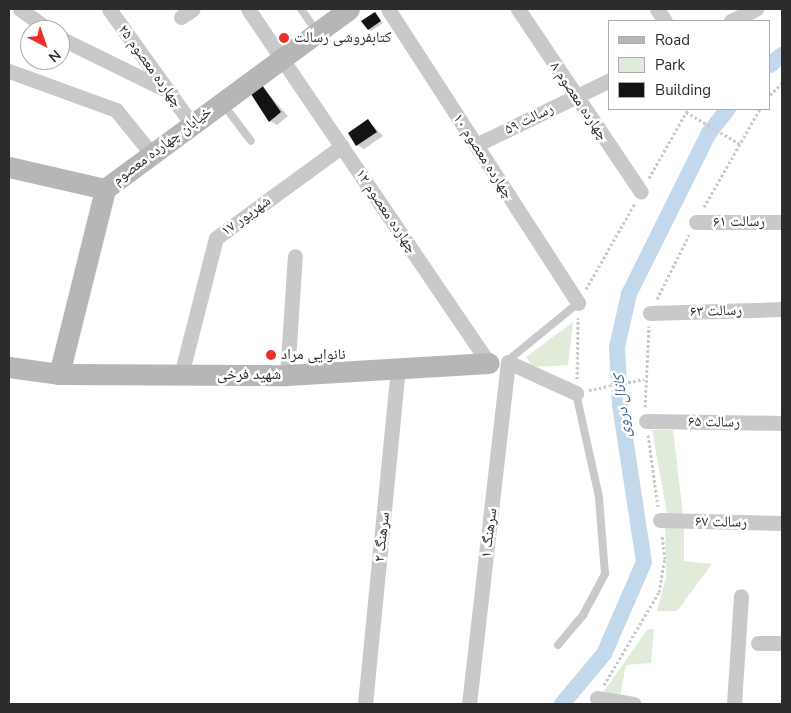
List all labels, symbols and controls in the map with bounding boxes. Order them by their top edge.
north arrow [20,20,70,70]
legend [608,20,771,110]
street label: چهارده معصوم ۲۵ [114,21,186,111]
place label: کتابفروشی رسالت [294,29,391,47]
text: Road [655,30,690,50]
marker: کتابفروشی رسالت [278,32,290,44]
text: N [44,45,65,67]
text: Park [655,55,685,75]
street label: چهارده معصوم ۸ [546,58,612,144]
text: Building [655,80,711,100]
street label: رسالت ۵۹ [502,99,556,139]
street label: خیابان چهارده معصوم [109,103,215,189]
street label: چهارده معصوم ۱۰ [449,110,517,202]
street label: چهارده معصوم ۱۲ [351,166,421,256]
street label: ۱۷ شهریور [218,192,274,240]
street label: رسالت ۶۱ [713,213,765,231]
street label: رسالت ۶۳ [690,301,742,321]
place label: نانوایی مراد [281,346,346,364]
marker: نانوایی مراد [265,349,277,361]
street label: شهید فرخی [217,366,281,384]
water label: کانال دروی [609,374,635,438]
street label: رسالت ۶۵ [688,413,740,431]
street label: سرهنگ ۱ [477,507,501,559]
street label: سرهنگ ۲ [370,511,394,563]
street label: رسالت ۶۷ [695,513,747,531]

